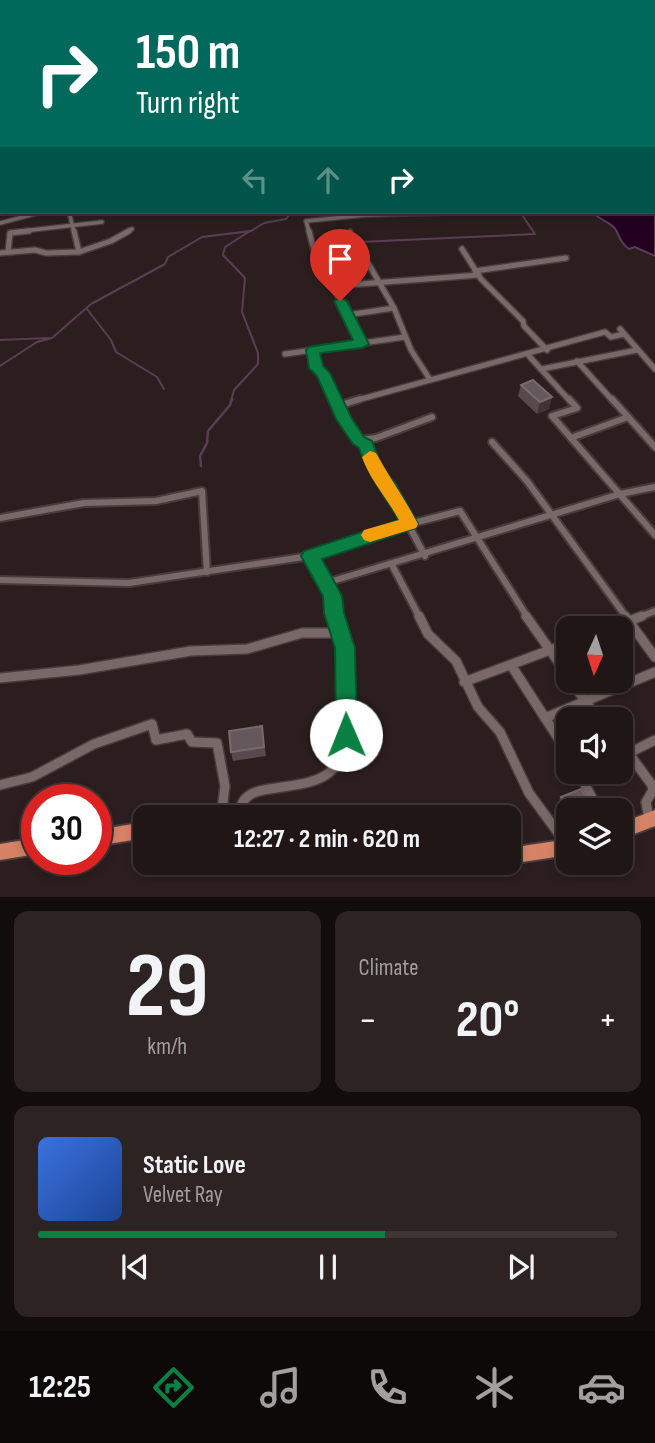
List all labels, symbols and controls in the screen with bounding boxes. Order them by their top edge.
text: 150 m [136,24,240,83]
icon: right [21,28,112,119]
text: Turn right [136,84,240,123]
icon: left [236,161,274,199]
icon: ahead [309,161,347,199]
icon: right [382,161,420,199]
pin [310,229,370,301]
icon: arrive [321,240,359,278]
north arrow [556,616,634,693]
map controls [556,616,633,875]
position arrow [309,698,383,772]
button: sound [556,707,633,784]
speed limit sign: 30 [21,784,112,875]
button: layers [556,798,633,875]
text: 12:27 · 2 min · 620 m [234,824,420,855]
text: 29 [126,933,209,1042]
text: Climate [359,954,418,982]
text: 20° [456,989,520,1052]
text: − [359,998,377,1043]
text: + [598,998,617,1043]
text: km/h [147,1033,187,1061]
text: Static Love [143,1150,246,1181]
text: Velvet Ray [143,1181,223,1209]
icon: previous [116,1248,154,1286]
icon: pause [309,1248,347,1286]
icon: next [502,1248,540,1286]
icon: directions [149,1363,198,1412]
icon: music [256,1363,305,1412]
icon: phone [363,1363,412,1412]
icon: climate [470,1363,519,1412]
icon: car [577,1363,626,1412]
text: 12:25 [29,1368,91,1407]

